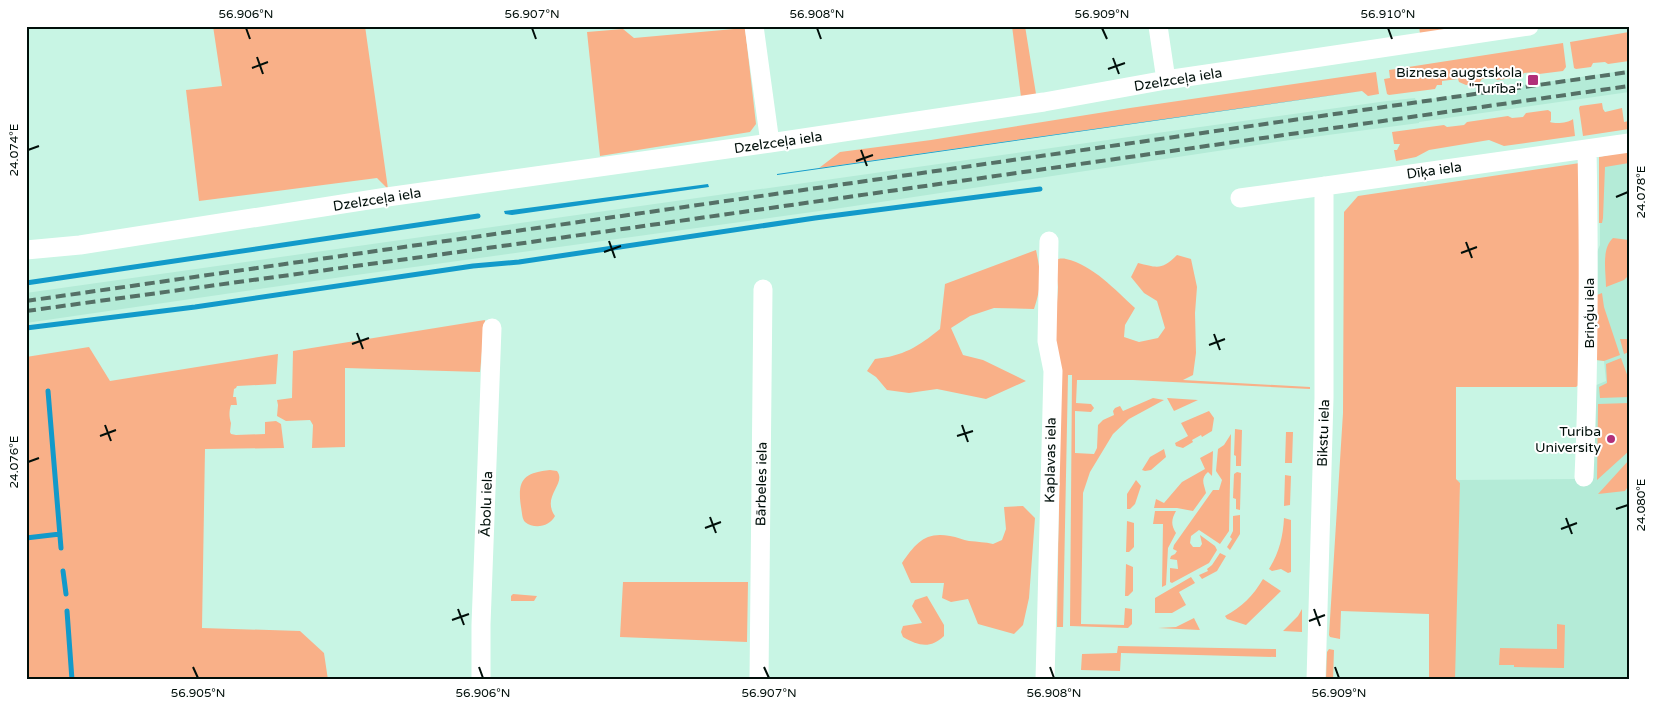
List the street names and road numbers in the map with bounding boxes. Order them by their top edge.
street label: Dzelzceļa iela [1133,64,1223,95]
street label: Dzelzceļa iela [733,128,823,157]
street label: Dīķa iela [1405,158,1463,183]
street label: Dzelzceļa iela [332,184,422,215]
street label: Briņģu iela [1581,278,1598,348]
street label: Bikstu iela [1314,399,1333,467]
street label: Kaplavas iela [1041,417,1060,503]
street label: Bārbeles iela [752,442,771,526]
street label: Ābolu iela [477,471,496,537]

